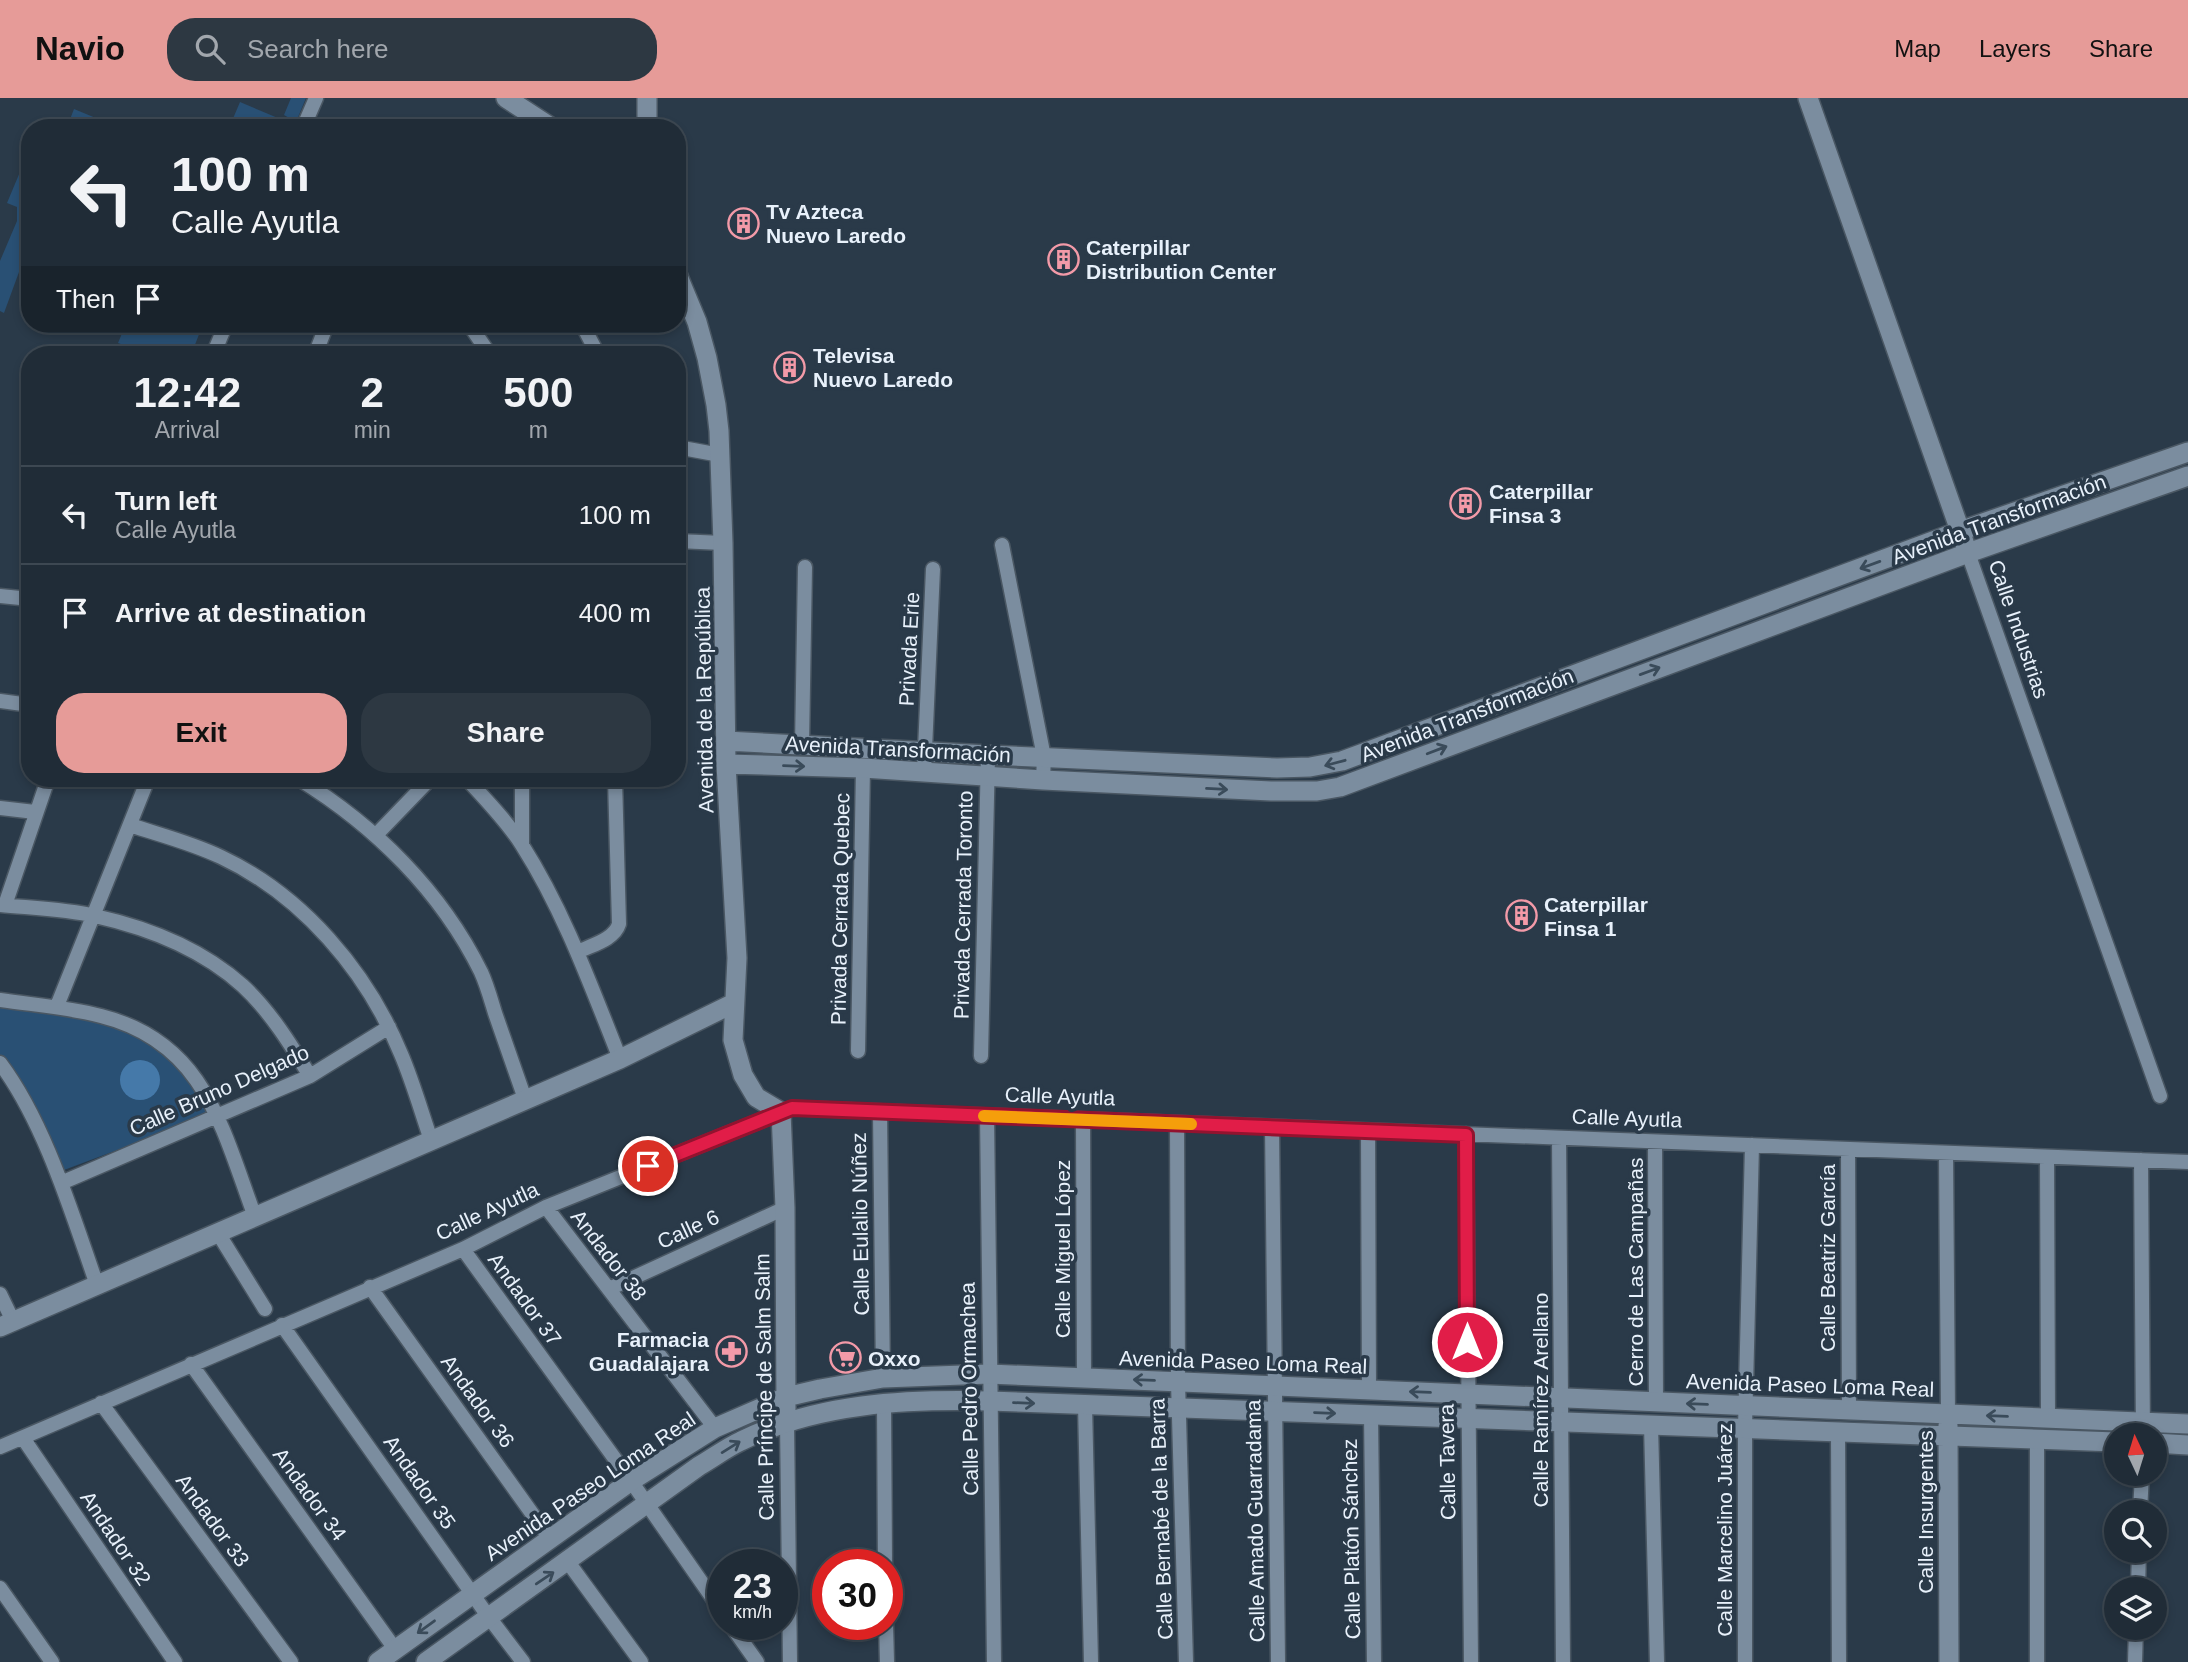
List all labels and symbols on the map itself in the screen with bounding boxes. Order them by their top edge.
place label: Tv Azteca Nuevo Laredo [766,200,906,247]
building icon: Tv Azteca Nuevo Laredo [726,206,760,240]
place label: Caterpillar Distribution Center [1086,236,1276,283]
building icon: Caterpillar Distribution Center [1046,242,1080,276]
place label: Televisa Nuevo Laredo [813,344,953,391]
building icon: Televisa Nuevo Laredo [773,350,807,384]
street label: Avenida Transformación [1889,470,2109,568]
place label: Caterpillar Finsa 3 [1489,480,1593,527]
building icon: Caterpillar Finsa 3 [1449,486,1483,520]
street label: Calle Industrias [1985,557,2053,701]
one-way arrow [1859,560,1881,572]
street label: Avenida de la República [691,586,717,813]
street label: Privada Erie [895,591,923,707]
one-way arrow [1639,663,1661,676]
street label: Avenida Transformación [1357,664,1577,766]
street label: Avenida Transformación [785,732,1011,766]
one-way arrow [1426,743,1448,756]
one-way arrow [1324,757,1347,770]
one-way arrow [782,759,805,773]
one-way arrow [1205,782,1228,795]
street label: Privada Cerrada Toronto [950,791,976,1019]
street label: Privada Cerrada Quebec [826,793,854,1025]
place label: Caterpillar Finsa 1 [1544,893,1648,940]
building icon: Caterpillar Finsa 1 [1504,899,1538,933]
street label: Calle Bruno Delgado [126,1040,312,1140]
street label: Calle Ayutla [1004,1083,1116,1109]
street label: Calle Ayutla [1571,1105,1683,1131]
street label: Calle Eulalio Núñez [847,1132,873,1316]
pin [618,1136,678,1196]
street label: Cerro de Las Campañas [1624,1158,1647,1386]
street label: Calle Miguel López [1051,1160,1074,1338]
street label: Calle Beatriz García [1816,1164,1839,1352]
street label: Calle Ayutla [432,1177,542,1245]
street label: Andador 38 [567,1205,651,1305]
street label: Calle 6 [654,1205,722,1253]
street label: Andador 37 [484,1248,566,1350]
street label: Calle Príncipe de Salm Salm [750,1253,778,1521]
street label: Calle Pedro Ormachea [956,1282,982,1496]
street label: Calle Ramírez Arellano [1529,1293,1552,1507]
position arrow [1430,1305,1504,1379]
place label: Farmacia Guadalajara [589,1328,709,1375]
pharmacy icon: Farmacia Guadalajara [715,1334,749,1368]
supermarket icon: Oxxo [828,1341,862,1375]
street label: Avenida Paseo Loma Real [1119,1346,1367,1378]
place label: Oxxo [868,1347,921,1370]
street label: Andador 36 [437,1350,519,1452]
street label: Avenida Paseo Loma Real [1686,1369,1934,1401]
one-way arrow [1133,1374,1156,1387]
one-way arrow [1409,1385,1432,1398]
one-way arrow [1012,1396,1035,1409]
one-way arrow [1685,1397,1708,1410]
street label: Calle Bernabé de la Barra [1145,1398,1177,1640]
street label: Calle Amado Guarradama [1241,1399,1269,1643]
street label: Calle Tavera [1434,1403,1460,1520]
street label: Avenida Paseo Loma Real [481,1407,699,1565]
one-way arrow [1313,1407,1336,1420]
one-way arrow [1986,1410,2009,1423]
street label: Calle Marcelino Juárez [1713,1423,1736,1637]
north arrow [2104,1423,2166,1486]
street label: Calle Insurgentes [1914,1430,1937,1594]
street label: Andador 35 [379,1431,461,1533]
street label: Calle Platón Sánchez [1338,1438,1364,1640]
one-way arrow [720,1439,740,1453]
street label: Andador 34 [269,1443,351,1545]
street label: Andador 33 [172,1469,254,1571]
street label: Andador 32 [76,1487,156,1589]
speed limit sign: 30 [812,1549,903,1640]
one-way arrow [535,1571,554,1585]
one-way arrow [417,1620,435,1635]

